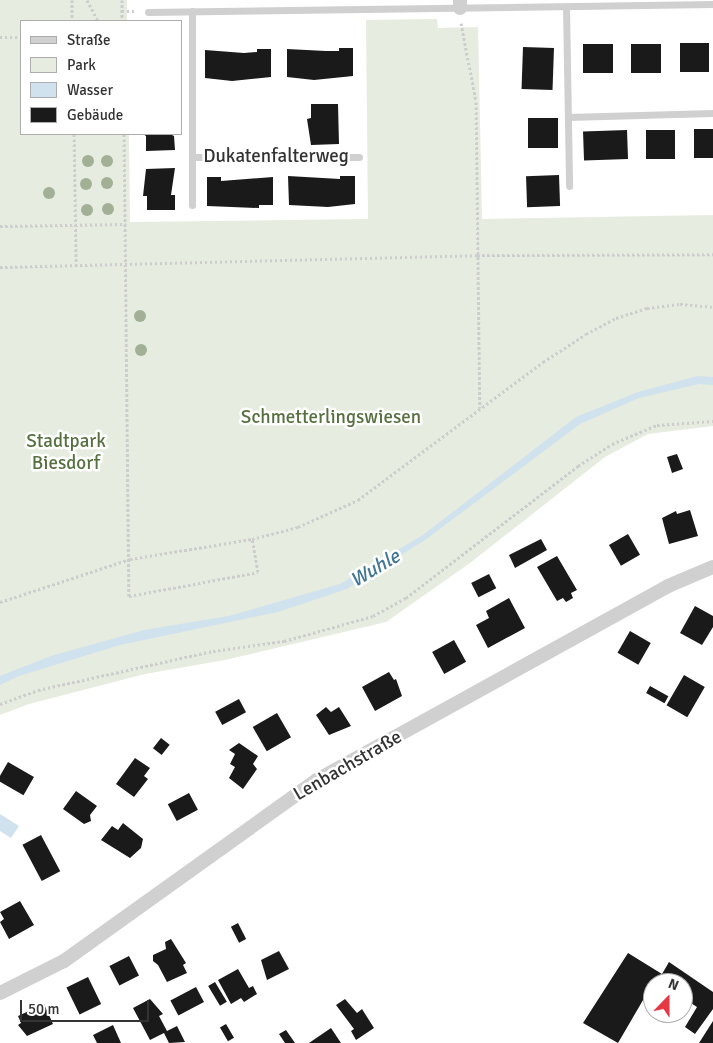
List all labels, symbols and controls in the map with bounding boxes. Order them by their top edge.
legend [20,20,182,135]
text: Straße [67,31,111,49]
text: Park [67,56,96,74]
text: Wasser [67,81,113,99]
text: Gebäude [67,106,123,124]
street label: Dukatenfalterweg [203,146,349,168]
park label: Schmetterlingswiesen [241,407,421,429]
park label: Stadtpark Biesdorf [26,431,106,475]
water label: Wuhle [346,544,404,592]
street label: Lenbachstraße [290,726,406,806]
north arrow [643,973,693,1023]
text: N [666,975,681,994]
scale bar [22,990,151,1022]
text: 50 m [28,1000,59,1018]

